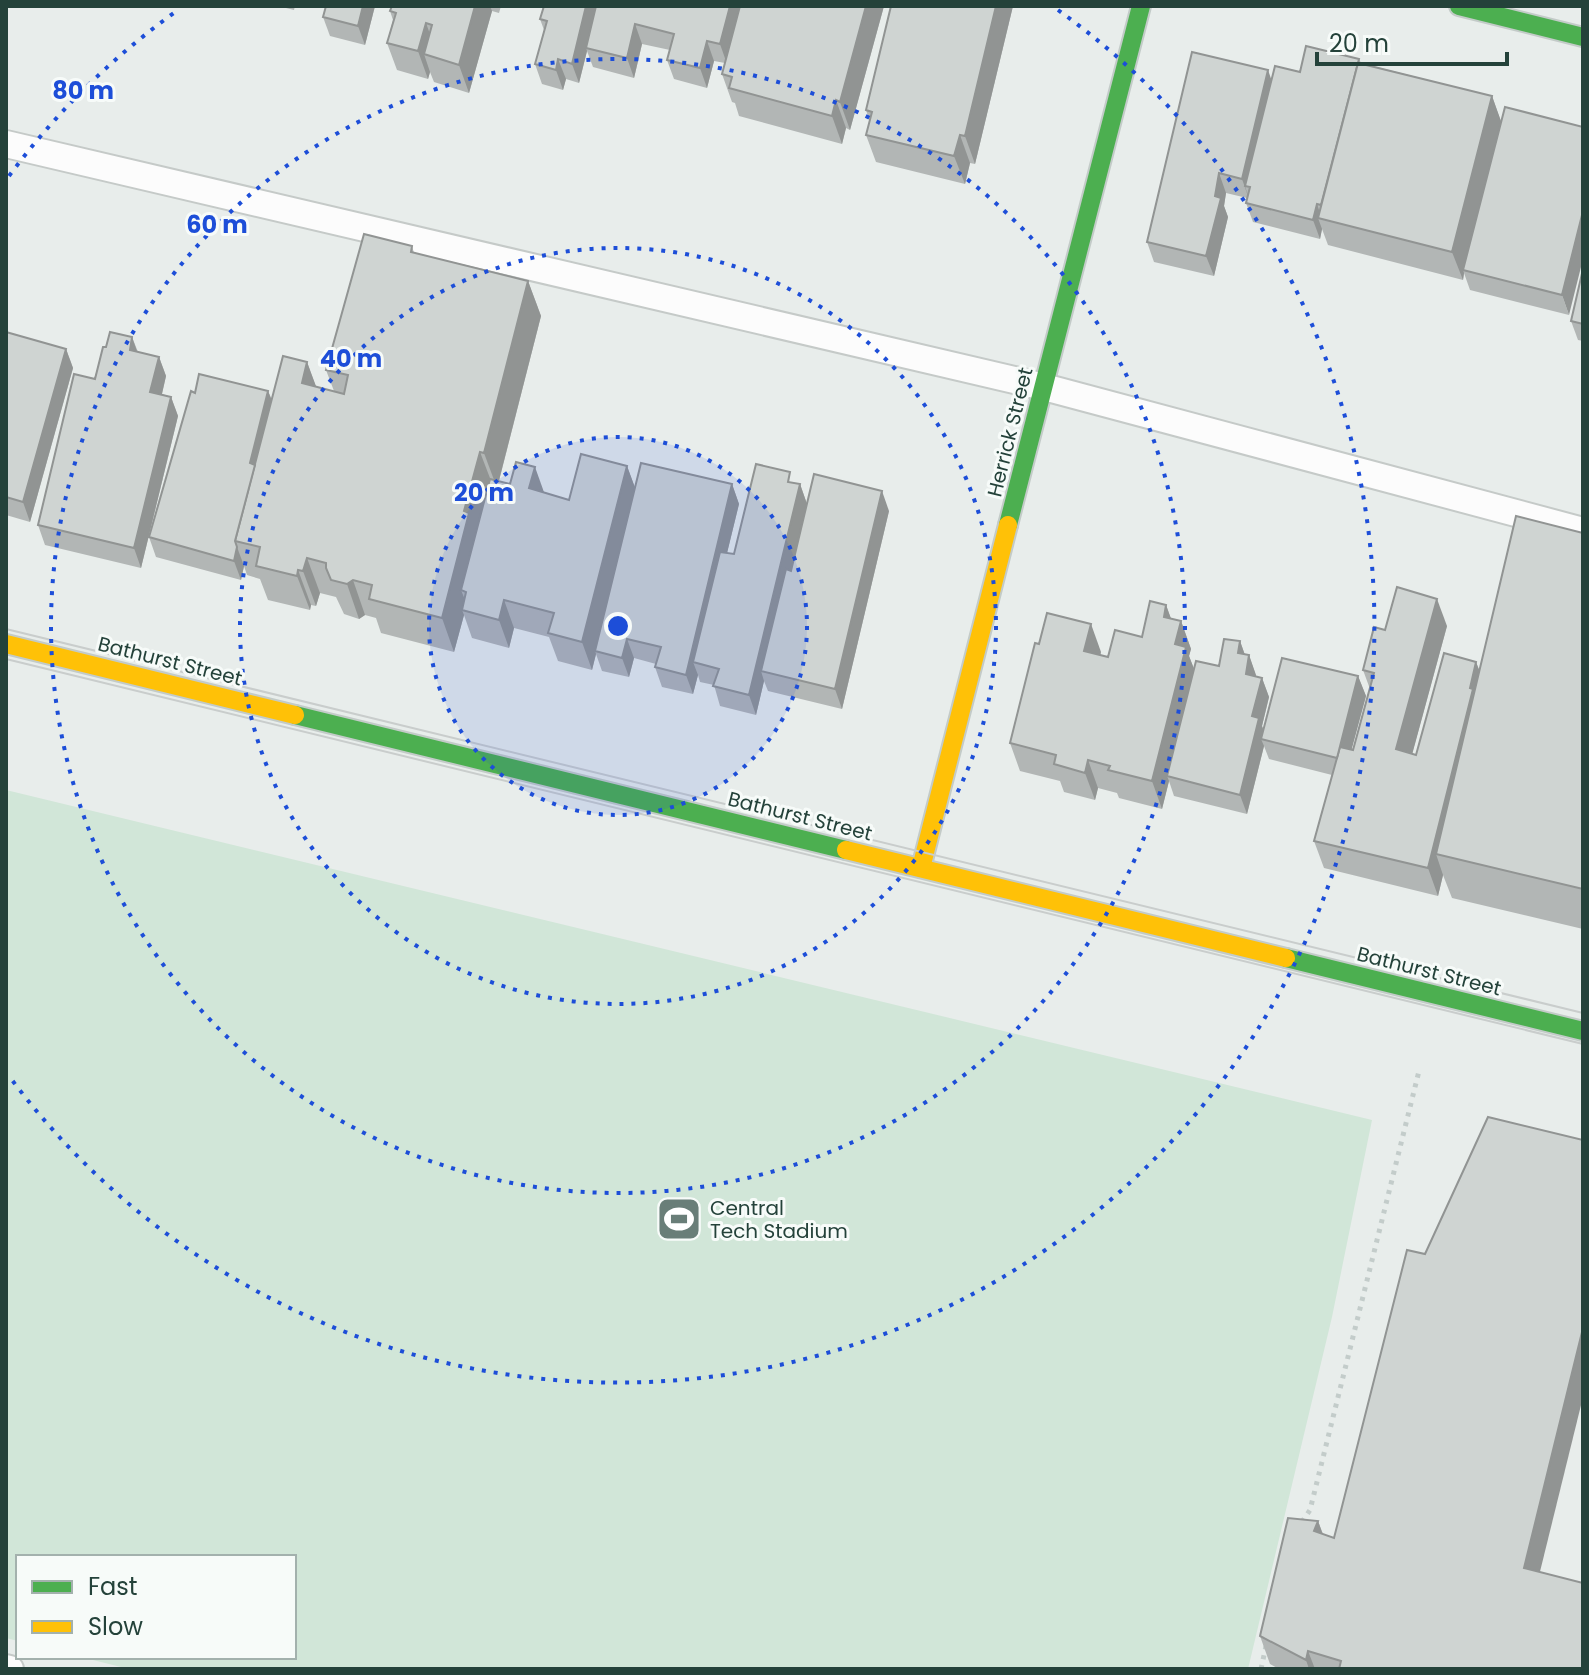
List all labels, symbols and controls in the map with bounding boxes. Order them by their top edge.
scale bar [1317,16,1507,66]
text: 20 m [1329,27,1389,60]
text: 80 m [52,74,114,107]
text: 60 m [186,208,248,241]
text: 40 m [320,342,382,375]
street label: Herrick Street [980,364,1040,500]
text: 20 m [454,476,514,509]
centre of rings [604,612,632,640]
street label: Bathurst Street [95,630,245,692]
street label: Bathurst Street [725,785,875,847]
street label: Bathurst Street [1354,940,1504,1002]
place label: Central Tech Stadium [710,1194,848,1245]
sports icon: Central Tech Stadium [655,1195,703,1243]
legend [16,1555,296,1659]
text: Fast [88,1570,138,1603]
text: Slow [88,1610,143,1643]

